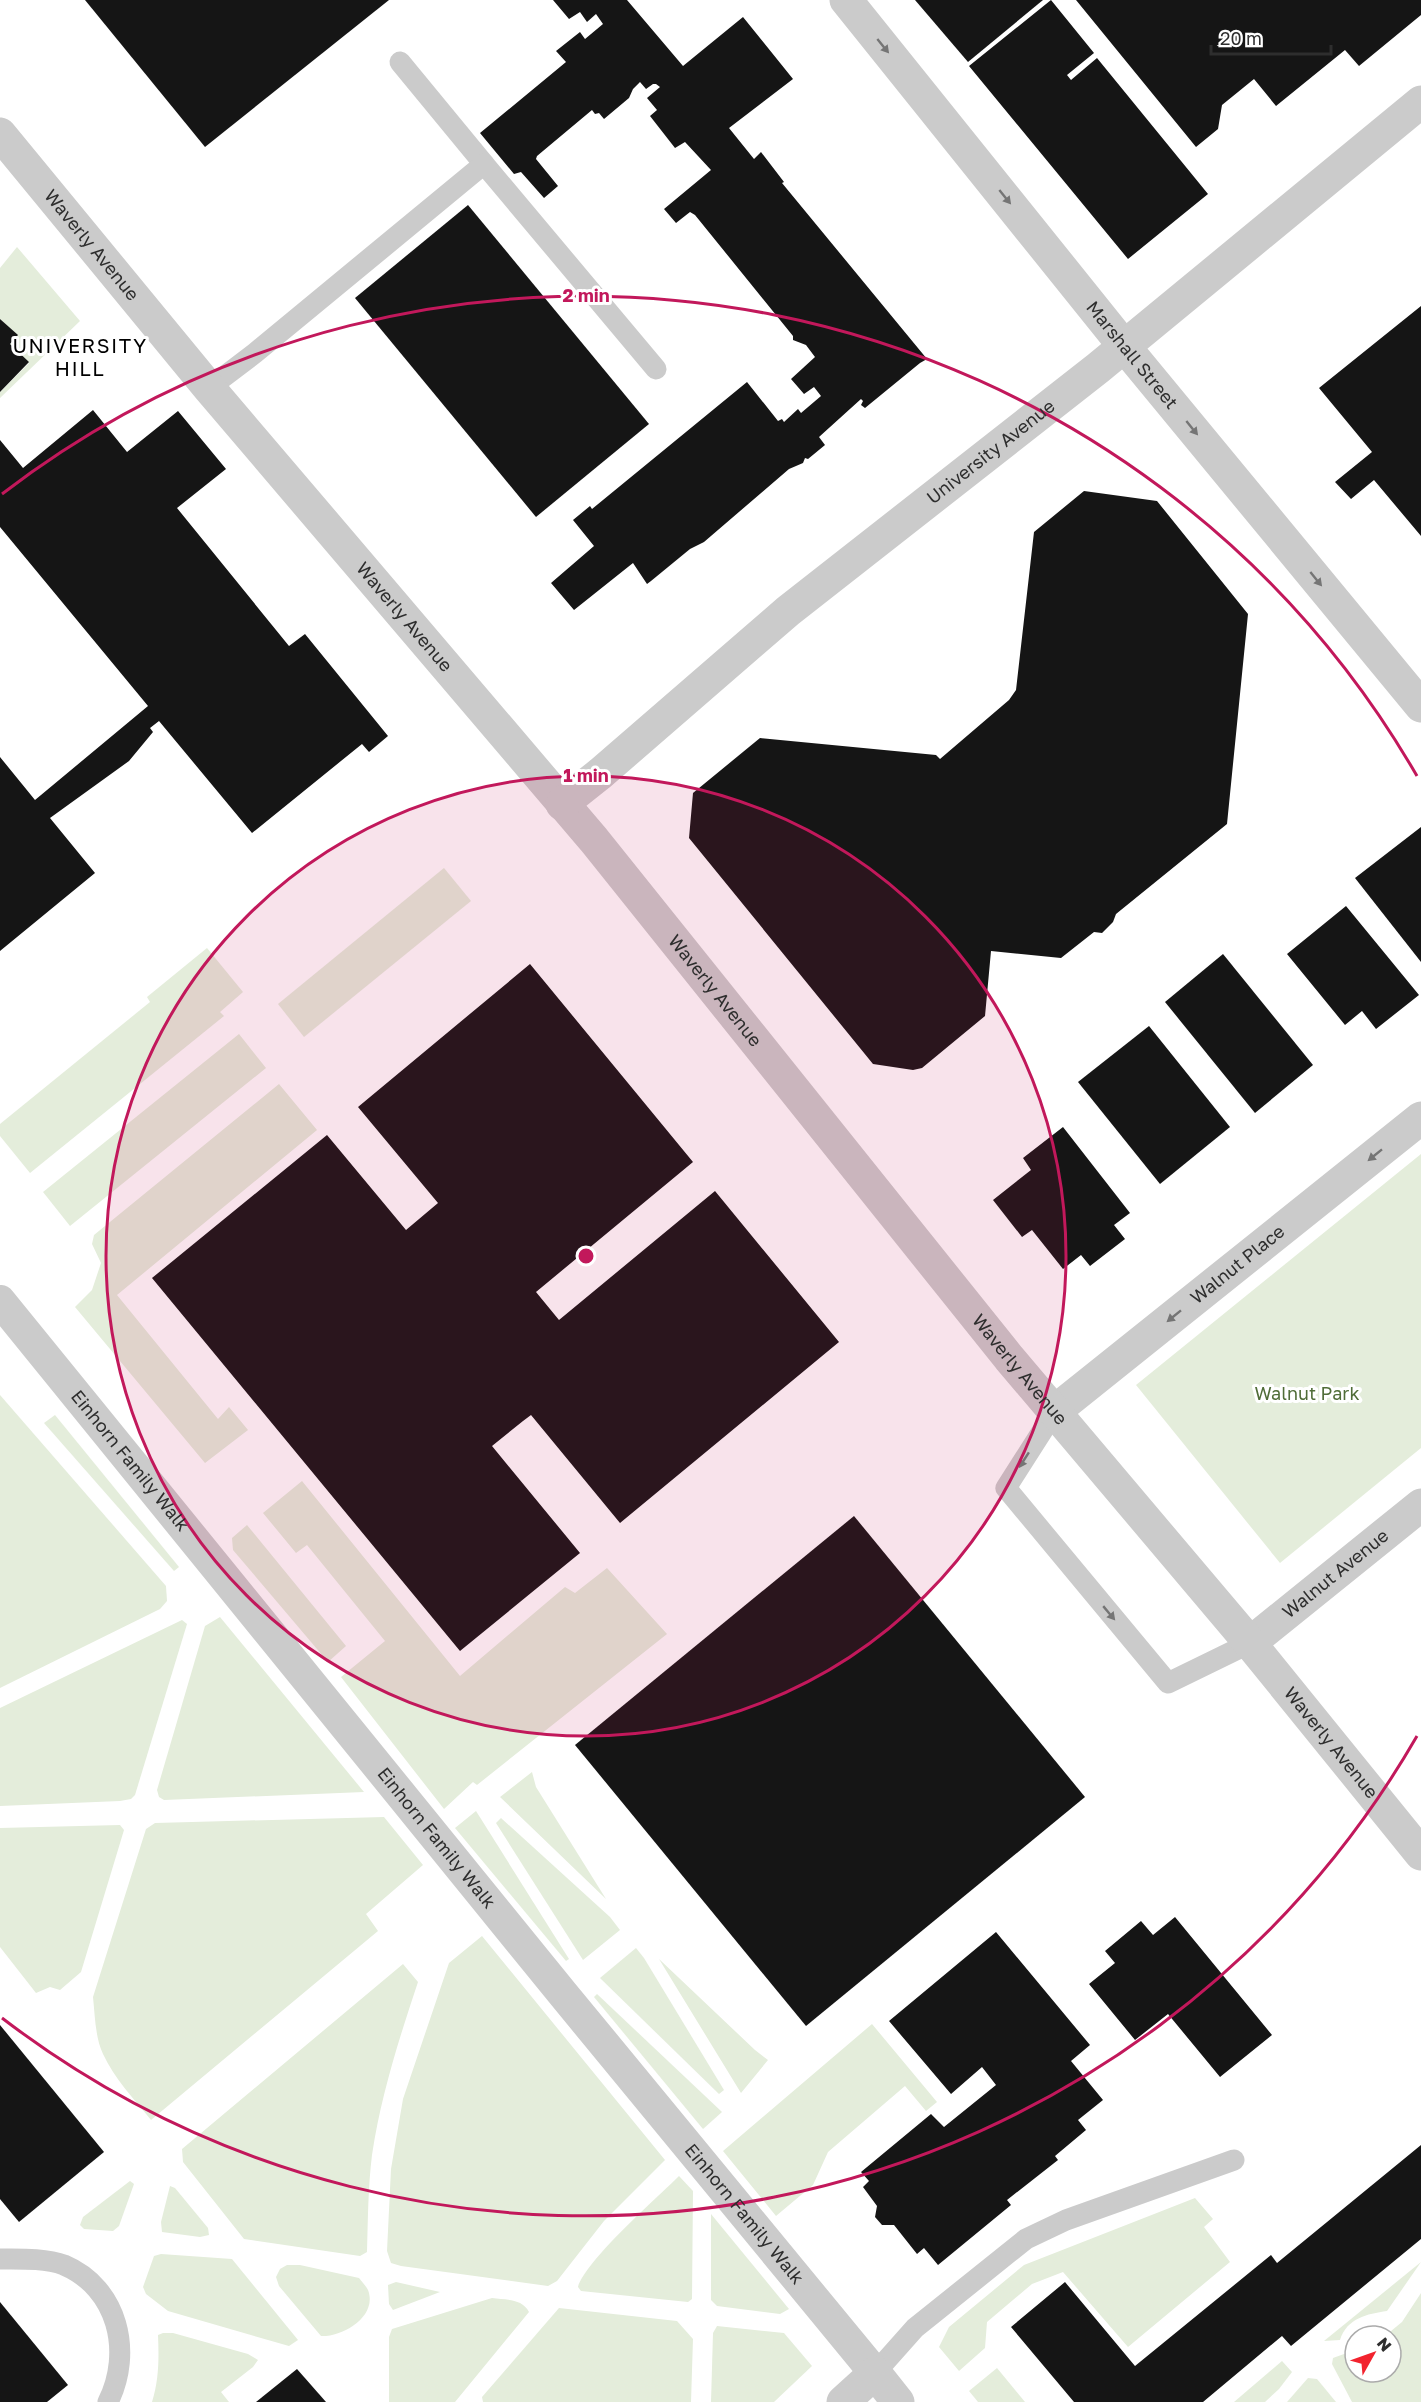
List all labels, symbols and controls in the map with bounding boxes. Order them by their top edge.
scale bar [1211,18,1331,56]
text: 20 m [1220,27,1262,49]
one-way arrow [876,38,888,53]
street label: Waverly Avenue [40,185,144,305]
one-way arrow [998,189,1011,204]
text: 2 min [562,284,610,306]
street label: Marshall Street [1082,296,1183,413]
district label: UNIVERSITY HILL [12,333,148,380]
street label: University Avenue [922,394,1059,508]
one-way arrow [1186,420,1199,436]
street label: Waverly Avenue [352,557,458,676]
one-way arrow [1310,571,1323,587]
text: 1 min [563,764,609,786]
street label: Waverly Avenue [664,930,767,1051]
one-way arrow [1368,1148,1383,1160]
street label: Walnut Place [1186,1220,1288,1308]
centre of rings [576,1246,596,1266]
street label: Waverly Avenue [968,1309,1073,1429]
one-way arrow [1166,1309,1182,1322]
park label: Walnut Park [1254,1382,1360,1404]
street label: Einhorn Family Walk [67,1385,194,1535]
one-way arrow [1018,1452,1029,1468]
street label: Walnut Avenue [1278,1524,1392,1622]
one-way arrow [1103,1605,1115,1620]
street label: Waverly Avenue [1280,1682,1383,1802]
street label: Einhorn Family Walk [373,1762,501,1912]
street label: Einhorn Family Walk [681,2139,809,2288]
north arrow [1343,2324,1403,2384]
text: N [1373,2333,1396,2355]

